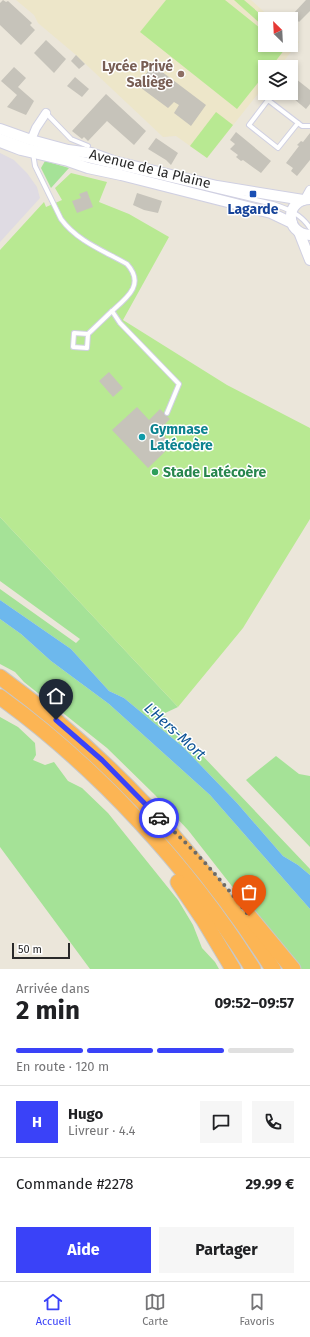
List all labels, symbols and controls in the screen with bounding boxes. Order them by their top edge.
north arrow [258,12,298,52]
map controls [258,12,298,100]
place label: Lycée Privé Saliège [102,58,173,91]
button: layers [258,60,298,100]
marker: Lycée Privé Saliège [176,69,186,79]
street label: Avenue de la Plaine [87,146,213,192]
marker: Lagarde [248,189,258,199]
place label: Lagarde [228,201,279,218]
place label: Gymnase Latécoère [150,421,213,454]
marker: Gymnase Latécoère [137,432,147,442]
place label: Stade Latécoère [163,464,266,481]
marker: Stade Latécoère [150,467,160,477]
pin [39,679,73,720]
icon: home [45,685,67,707]
water label: L'Hers-Mort [141,699,210,764]
courier [139,798,179,838]
icon: car [148,807,170,829]
pin [232,875,266,916]
icon: bag [238,881,260,903]
scale bar [12,941,70,960]
text: 50 m [18,943,42,956]
text: Arrivée dans [16,981,90,996]
text: 09:52–09:57 [214,994,294,1012]
text: 2 min [16,995,80,1026]
text: En route · 120 m [16,1059,109,1074]
button: chat [200,1101,242,1143]
button: phone [252,1101,294,1143]
text: Hugo [68,1105,103,1123]
text: H [32,1113,42,1131]
text: Livreur · 4.4 [68,1123,135,1138]
text: Commande #2278 [16,1175,134,1193]
text: 29.99 € [246,1175,294,1193]
button: Aide [16,1227,151,1273]
button: Partager [159,1227,294,1273]
tab: Accueil [36,1291,71,1328]
tab: Carte [142,1291,168,1328]
tab: Favoris [240,1291,274,1328]

